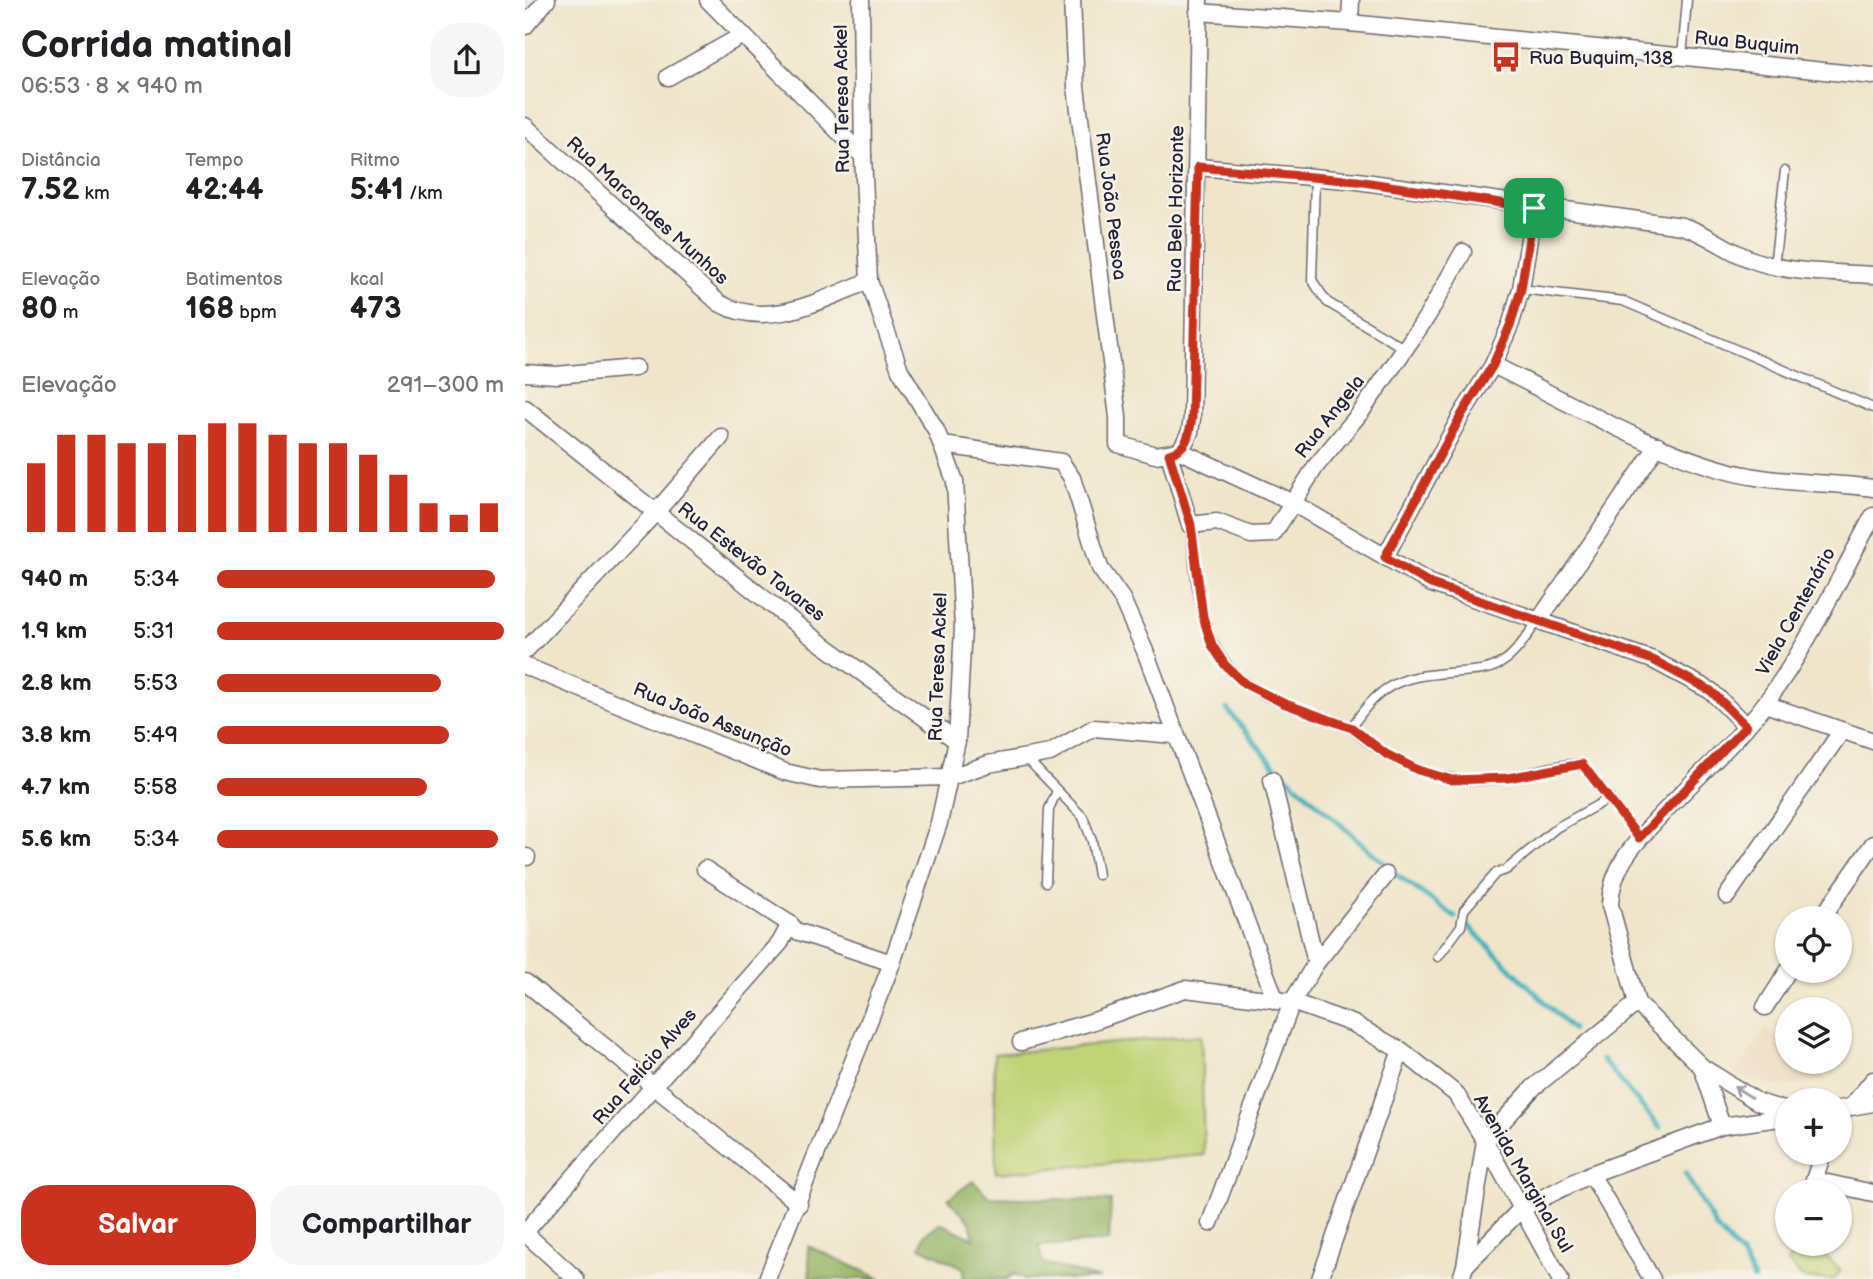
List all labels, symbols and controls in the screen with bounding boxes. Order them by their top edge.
text: Corrida matinal [21,23,292,68]
button: share [430,23,504,97]
street label: Rua Teresa Ackel [830,24,855,174]
street label: Rua Buquim [1693,27,1800,60]
bus stop icon: Rua Buquim, 138 [1489,40,1523,74]
place label: Rua Buquim, 138 [1529,47,1673,70]
text: 06:53 · 8 × 940 m [21,72,203,100]
street label: Rua Belo Horizonte [1164,125,1189,293]
street label: Rua João Pessoa [1090,131,1131,281]
street label: Rua Marcondes Munhos [561,132,733,290]
text: Distância [21,149,101,172]
text: Tempo [185,149,244,172]
text: Ritmo [350,149,400,172]
text: 7.52 [21,172,79,208]
text: 42:44 [185,172,264,208]
text: 5:41 [350,172,404,208]
pin [1504,178,1564,238]
text: km [79,182,110,205]
text: /km [404,182,443,205]
icon: arrive [1515,189,1553,227]
text: Elevação [21,268,100,291]
text: Batimentos [185,268,283,291]
text: kcal [350,268,384,291]
text: 80 [21,291,58,327]
text: 168 [185,291,234,327]
text: 473 [350,291,401,327]
text: m [58,301,79,324]
text: bpm [234,301,277,324]
text: Elevação [21,371,117,399]
text: 291–300 m [387,371,504,399]
street label: Rua Angela [1291,371,1370,463]
street label: Rua Estevão Tavares [673,498,829,627]
street label: Viela Centenário [1752,544,1841,680]
text: 940 m [21,565,88,593]
text: 5:34 [133,565,179,593]
street label: Rua Teresa Ackel [924,592,953,742]
text: 1.9 km [21,617,87,645]
text: 5:31 [133,617,174,645]
text: 2.8 km [21,669,92,697]
text: 5:53 [133,669,178,697]
street label: Rua João Assunção [630,678,795,763]
text: 3.8 km [21,721,91,749]
text: 5:49 [133,721,178,749]
text: 4.7 km [21,773,90,801]
text: 5:58 [133,773,177,801]
text: 5.6 km [21,825,91,853]
text: 5:34 [133,825,179,853]
map controls [1775,906,1852,1256]
button: locate [1775,906,1852,983]
button: layers [1775,997,1852,1074]
street label: Rua Felício Alves [588,1004,702,1130]
one-way arrow [1733,1085,1753,1099]
button: + [1775,1088,1852,1165]
street label: Avenida Marginal Sul [1468,1090,1577,1257]
button: − [1775,1179,1852,1256]
button: Salvar [21,1185,256,1265]
button: Compartilhar [270,1185,504,1265]

